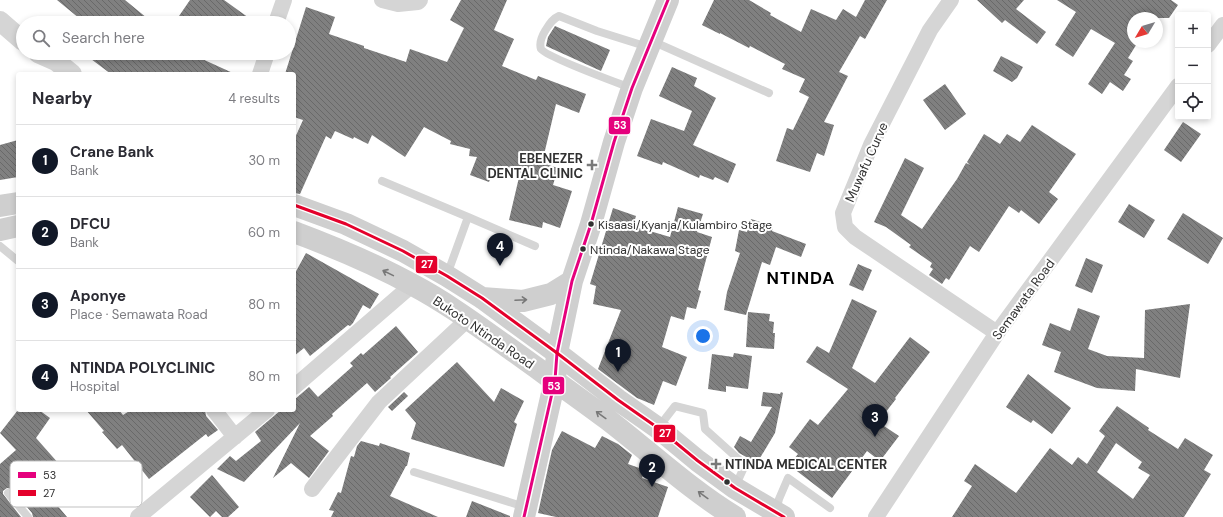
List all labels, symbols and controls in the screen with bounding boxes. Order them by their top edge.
north arrow [1127,12,1163,48]
map controls [1175,12,1211,120]
button: + [1175,12,1211,48]
search box [16,16,296,60]
icon: search [30,27,52,49]
text: Search here [62,28,145,48]
button: − [1175,48,1211,84]
button: locate [1175,84,1211,120]
text: Nearby [32,87,92,109]
text: 4 results [228,90,280,107]
line badge: 53 [608,116,631,135]
text: 53 [613,118,627,132]
street label: Muwafu Curve [841,119,892,205]
text: Crane Bank [70,142,154,162]
place label: EBENEZER DENTAL CLINIC [487,150,583,182]
text: 1 [43,152,47,169]
text: 30 m [248,152,280,169]
marker: EBENEZER DENTAL CLINIC [586,159,598,171]
text: Bank [70,162,99,179]
text: DFCU [70,214,110,234]
place label: Kisaasi/Kyanja/Kulambiro Stage [598,217,772,233]
marker: Kisaasi/Kyanja/Kulambiro Stage [586,219,596,229]
text: 2 [41,224,49,241]
text: 60 m [248,224,280,241]
pin: 4 [487,233,513,266]
text: Bank [70,234,99,251]
place label: Ntinda/Nakawa Stage [590,242,710,258]
marker: Ntinda/Nakawa Stage [578,244,588,254]
line badge: 27 [415,255,438,274]
street label: Semawata Road [988,255,1058,343]
text: 27 [421,257,433,271]
district label: NTINDA [767,267,835,289]
one-way arrow [382,269,394,276]
text: Aponye [70,286,126,306]
street label: Bukoto Ntinda Road [430,292,538,373]
text: 3 [41,296,49,313]
text: 80 m [248,296,280,313]
one-way arrow [514,296,527,304]
text: Place · Semawata Road [70,306,208,323]
your location [693,326,713,346]
pin: 1 [605,339,631,372]
text: NTINDA POLYCLINIC [70,358,215,378]
text: 4 [41,368,49,385]
text: 80 m [248,368,280,385]
line badge: 53 [542,376,565,395]
text: Hospital [70,378,119,395]
text: 53 [547,379,561,393]
pin: 3 [862,404,888,437]
one-way arrow [595,410,606,419]
line badge: 27 [653,424,676,443]
text: 27 [659,426,671,440]
pin: 2 [639,454,665,487]
place label: NTINDA MEDICAL CENTER [725,456,887,473]
marker: NTINDA MEDICAL CENTER [710,458,722,470]
legend [10,461,142,507]
text: 53 [43,468,56,482]
unlabelled marker [722,477,732,487]
text: 27 [43,486,55,500]
one-way arrow [697,491,708,499]

